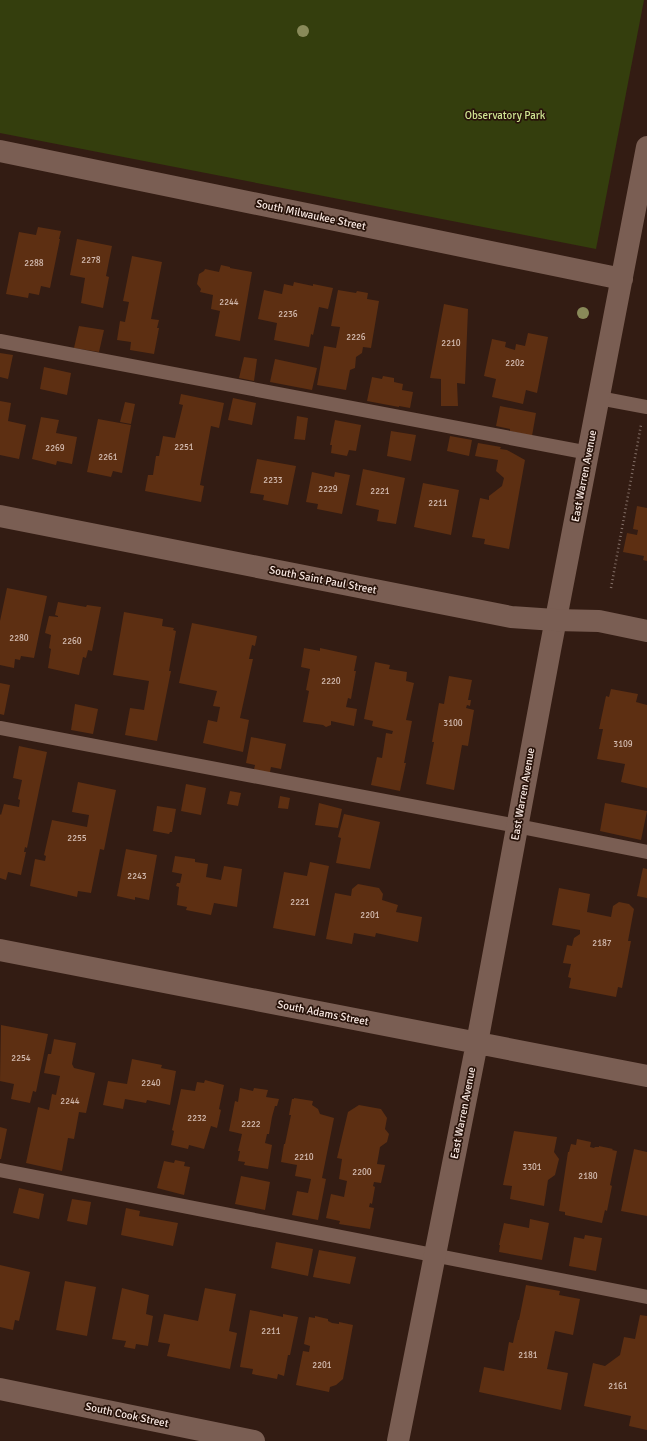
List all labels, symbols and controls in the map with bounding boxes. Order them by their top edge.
park label: Observatory Park [465,109,546,122]
street label: South Milwaukee Street [255,197,367,233]
house number: 2278 [81,255,101,266]
house number: 2288 [24,258,44,269]
house number: 2244 [219,297,239,308]
house number: 2236 [278,309,298,320]
house number: 2226 [346,332,366,343]
house number: 2210 [441,338,461,349]
house number: 2202 [505,358,525,369]
street label: East Warren Avenue [569,429,599,523]
house number: 2251 [174,442,194,453]
house number: 2269 [45,443,65,454]
house number: 2261 [98,452,118,463]
house number: 2233 [263,475,283,486]
house number: 2229 [318,484,338,495]
house number: 2221 [370,486,390,497]
house number: 2211 [428,498,448,509]
street label: South Saint Paul Street [268,563,378,597]
house number: 2280 [9,633,29,644]
house number: 2260 [62,636,82,647]
house number: 2220 [321,676,341,687]
house number: 3100 [443,718,463,729]
house number: 3109 [613,739,633,750]
street label: East Warren Avenue [508,747,538,841]
house number: 2255 [67,833,87,844]
house number: 2243 [127,871,147,882]
house number: 2221 [290,897,310,908]
house number: 2201 [360,910,380,921]
house number: 2187 [592,938,612,949]
street label: South Adams Street [276,998,370,1028]
house number: 2254 [11,1053,31,1064]
street label: East Warren Avenue [448,1066,478,1160]
house number: 2240 [141,1078,161,1089]
house number: 2244 [60,1096,80,1107]
house number: 2232 [187,1113,207,1124]
house number: 2222 [241,1119,261,1130]
house number: 2210 [294,1152,314,1163]
house number: 3301 [522,1162,542,1173]
house number: 2200 [352,1167,372,1178]
house number: 2180 [578,1171,598,1182]
house number: 2211 [261,1326,281,1337]
house number: 2181 [518,1350,538,1361]
house number: 2201 [312,1360,332,1371]
house number: 2161 [608,1381,628,1392]
street label: South Cook Street [84,1400,170,1430]

